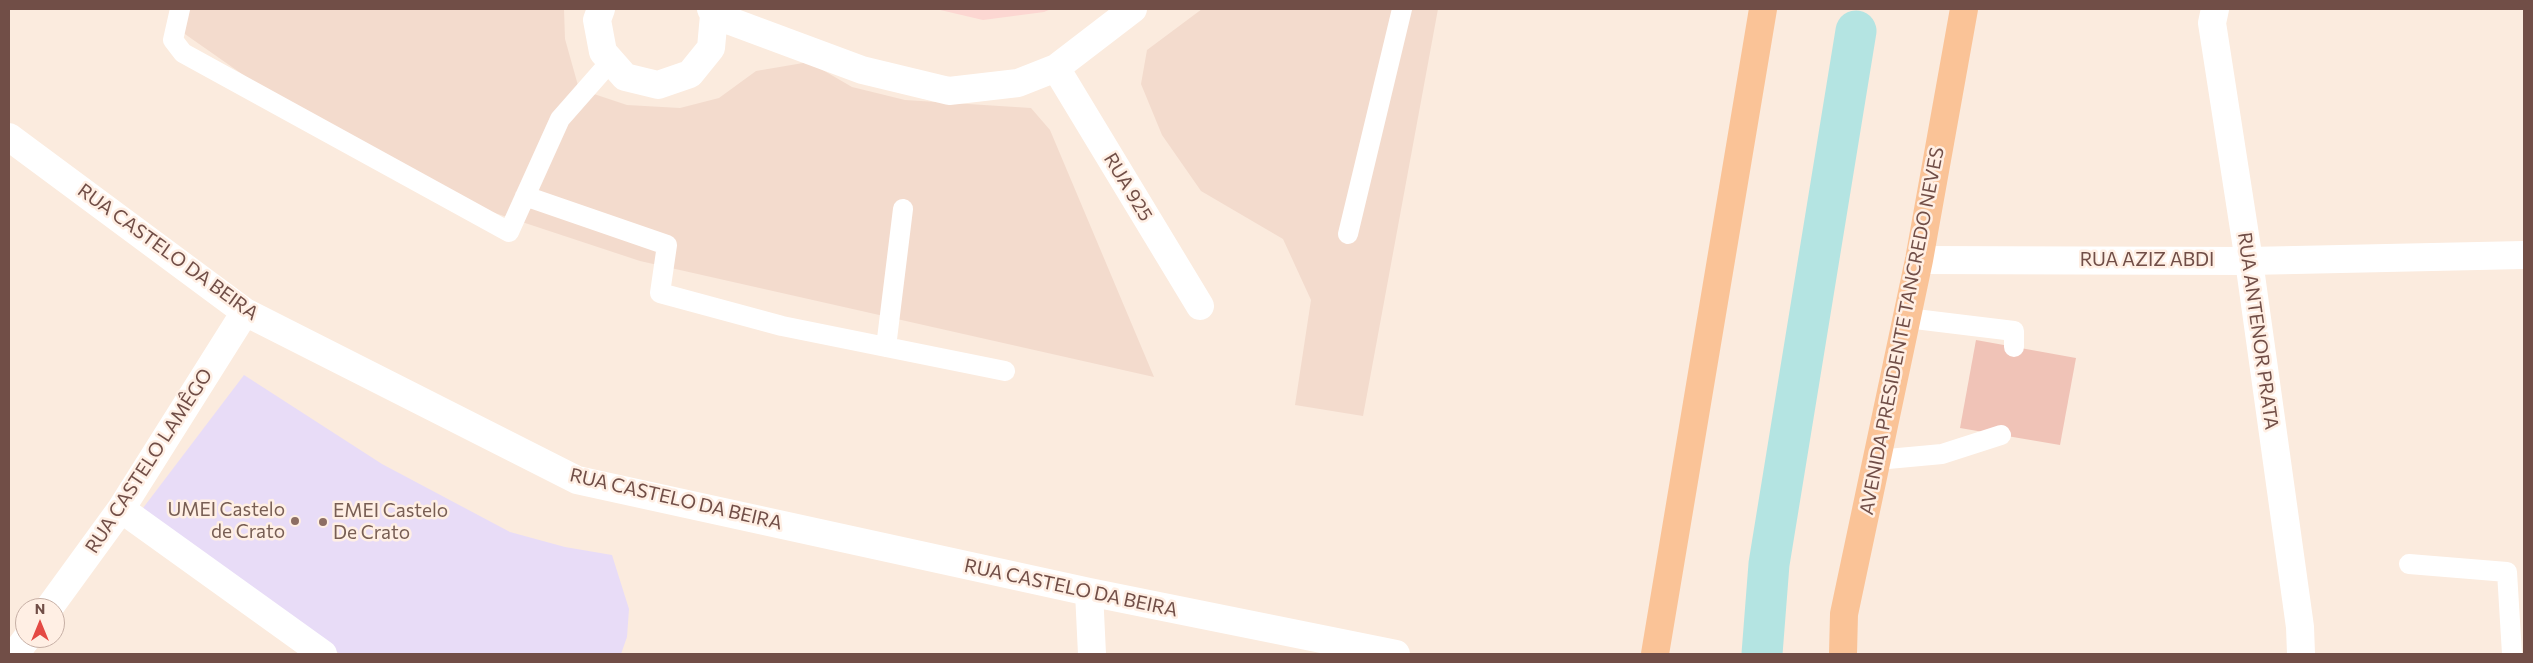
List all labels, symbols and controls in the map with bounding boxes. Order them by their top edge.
street label: AVENIDA PRESIDENTE TANCREDO NEVES [1855,145,1949,517]
street label: RUA 925 [1099,149,1157,225]
street label: RUA CASTELO DA BEIRA [73,179,263,325]
street label: RUA ANTENOR PRATA [2233,231,2283,431]
street label: RUA AZIZ ABDI [2080,249,2214,271]
street label: RUA CASTELO LAMÊGO [81,364,217,558]
street label: RUA CASTELO DA BEIRA [568,463,784,535]
place label: UMEI Castelo de Crato [168,499,285,543]
place label: EMEI Castelo De Crato [333,500,448,544]
marker: UMEI Castelo de Crato [289,515,301,527]
marker: EMEI Castelo De Crato [317,516,329,528]
street label: RUA CASTELO DA BEIRA [962,554,1180,622]
north arrow [15,598,65,648]
text: N [35,600,45,617]

